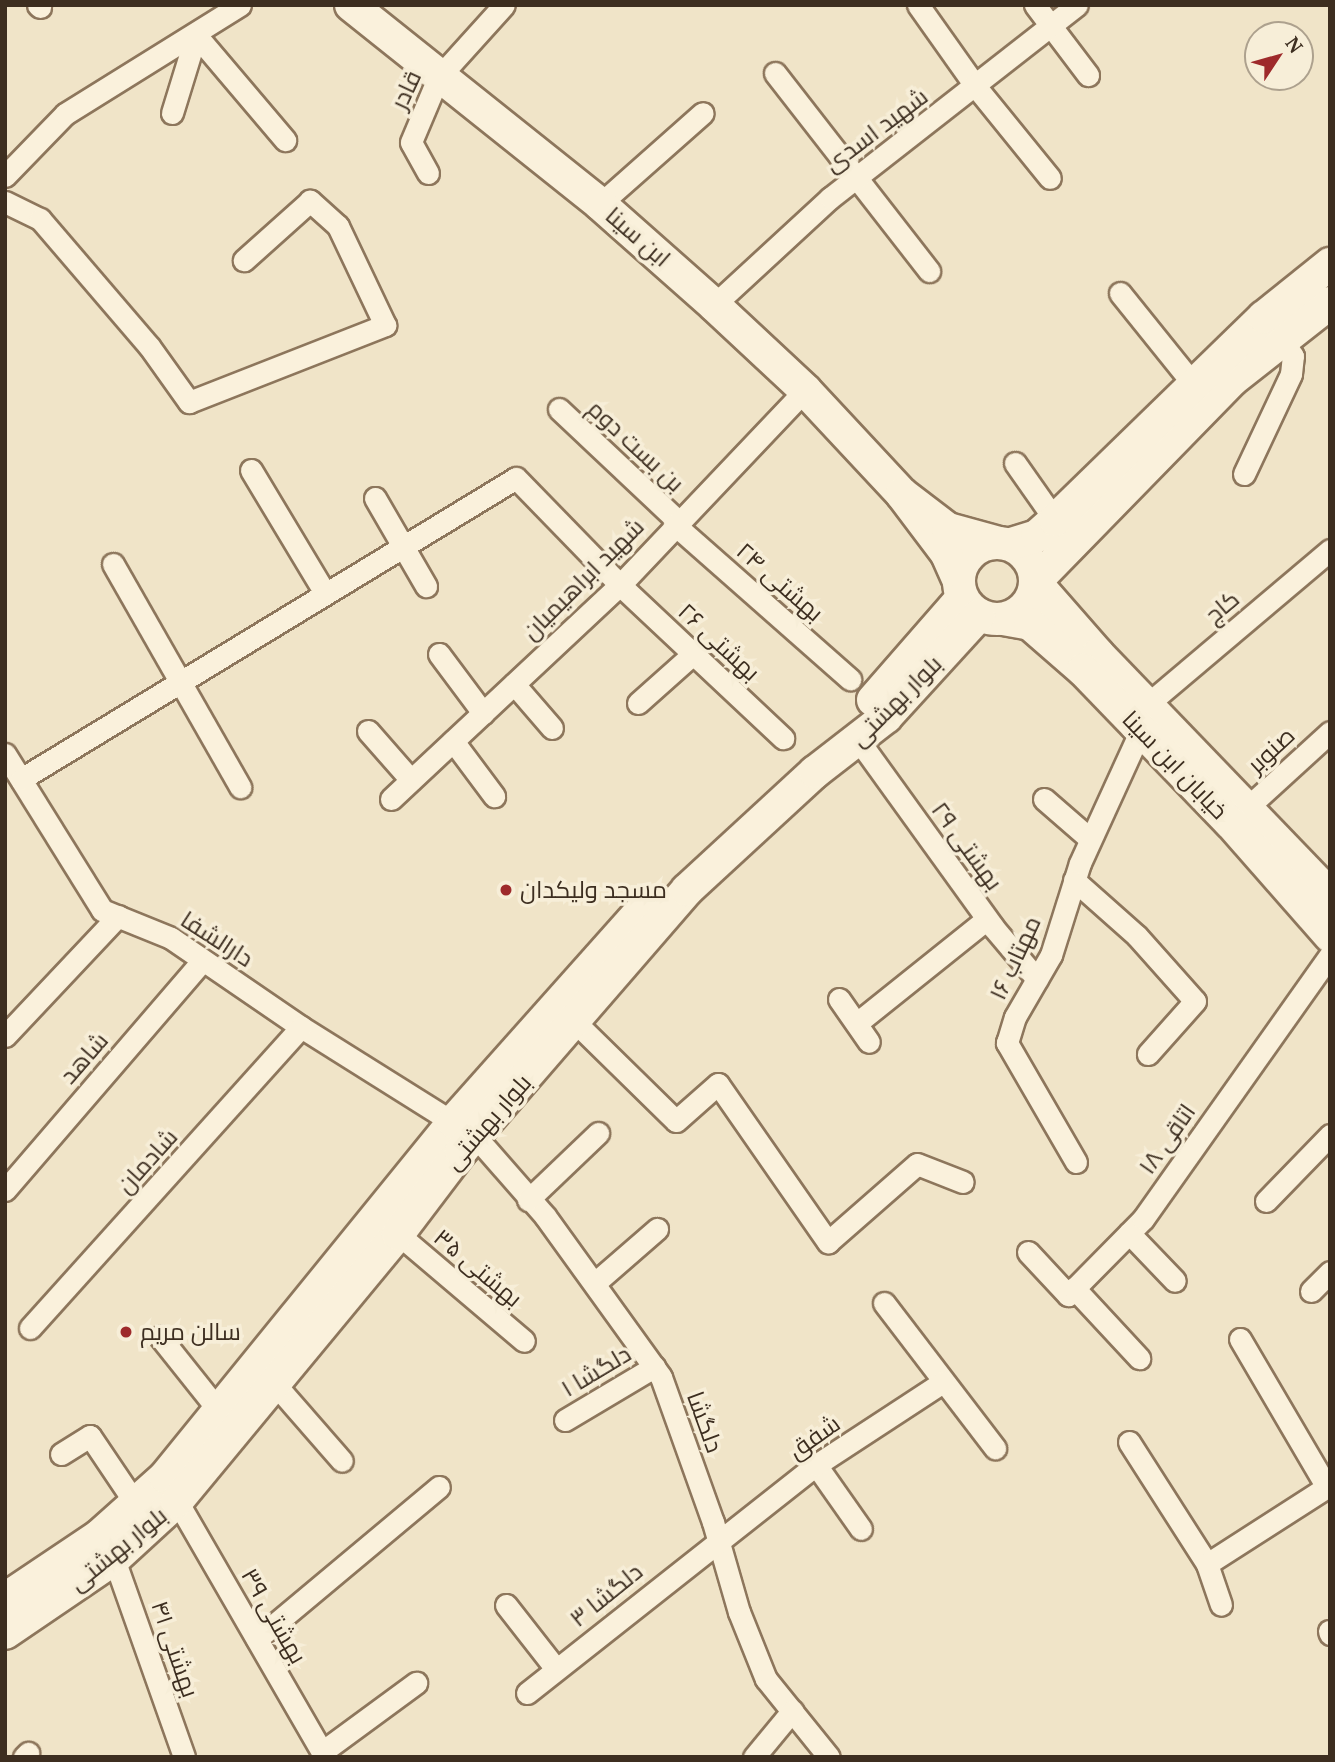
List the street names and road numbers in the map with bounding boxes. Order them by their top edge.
street label: قادر [385,66,427,114]
street label: شهید اسدی [819,82,933,178]
street label: ابن سینا [600,201,676,273]
street label: بن بست دوم [582,394,690,498]
street label: شهید ابراهیمیان [516,512,650,646]
street label: بهشتی ۲۴ [731,537,829,627]
street label: کاج [1199,584,1245,630]
street label: بهشتی ۲۶ [672,597,766,687]
street label: بلوار بهشتی [844,649,948,753]
street label: خیابان ابن سینا [1116,705,1234,825]
street label: صنوبر [1241,721,1301,779]
street label: بهشتی ۲۹ [925,796,1009,896]
street label: دارالشفا [175,905,259,973]
street label: مهتاب ۱۶ [983,912,1047,1004]
street label: شاهد [54,1026,114,1090]
street label: بلوار بهشتی [439,1068,537,1176]
street label: اتاقی ۱۸ [1132,1098,1202,1180]
street label: شادمان [111,1123,183,1199]
street label: بهشتی ۳۵ [428,1223,528,1313]
street label: دلگشا ۱ [556,1339,636,1403]
street label: دلگشا [681,1388,729,1456]
street label: شفق [783,1409,845,1465]
street label: بلوار بهشتی [63,1501,173,1597]
street label: دلگشا ۳ [564,1557,648,1633]
street label: بهشتی ۳۹ [235,1563,313,1669]
street label: بهشتی ۴۱ [145,1597,205,1701]

